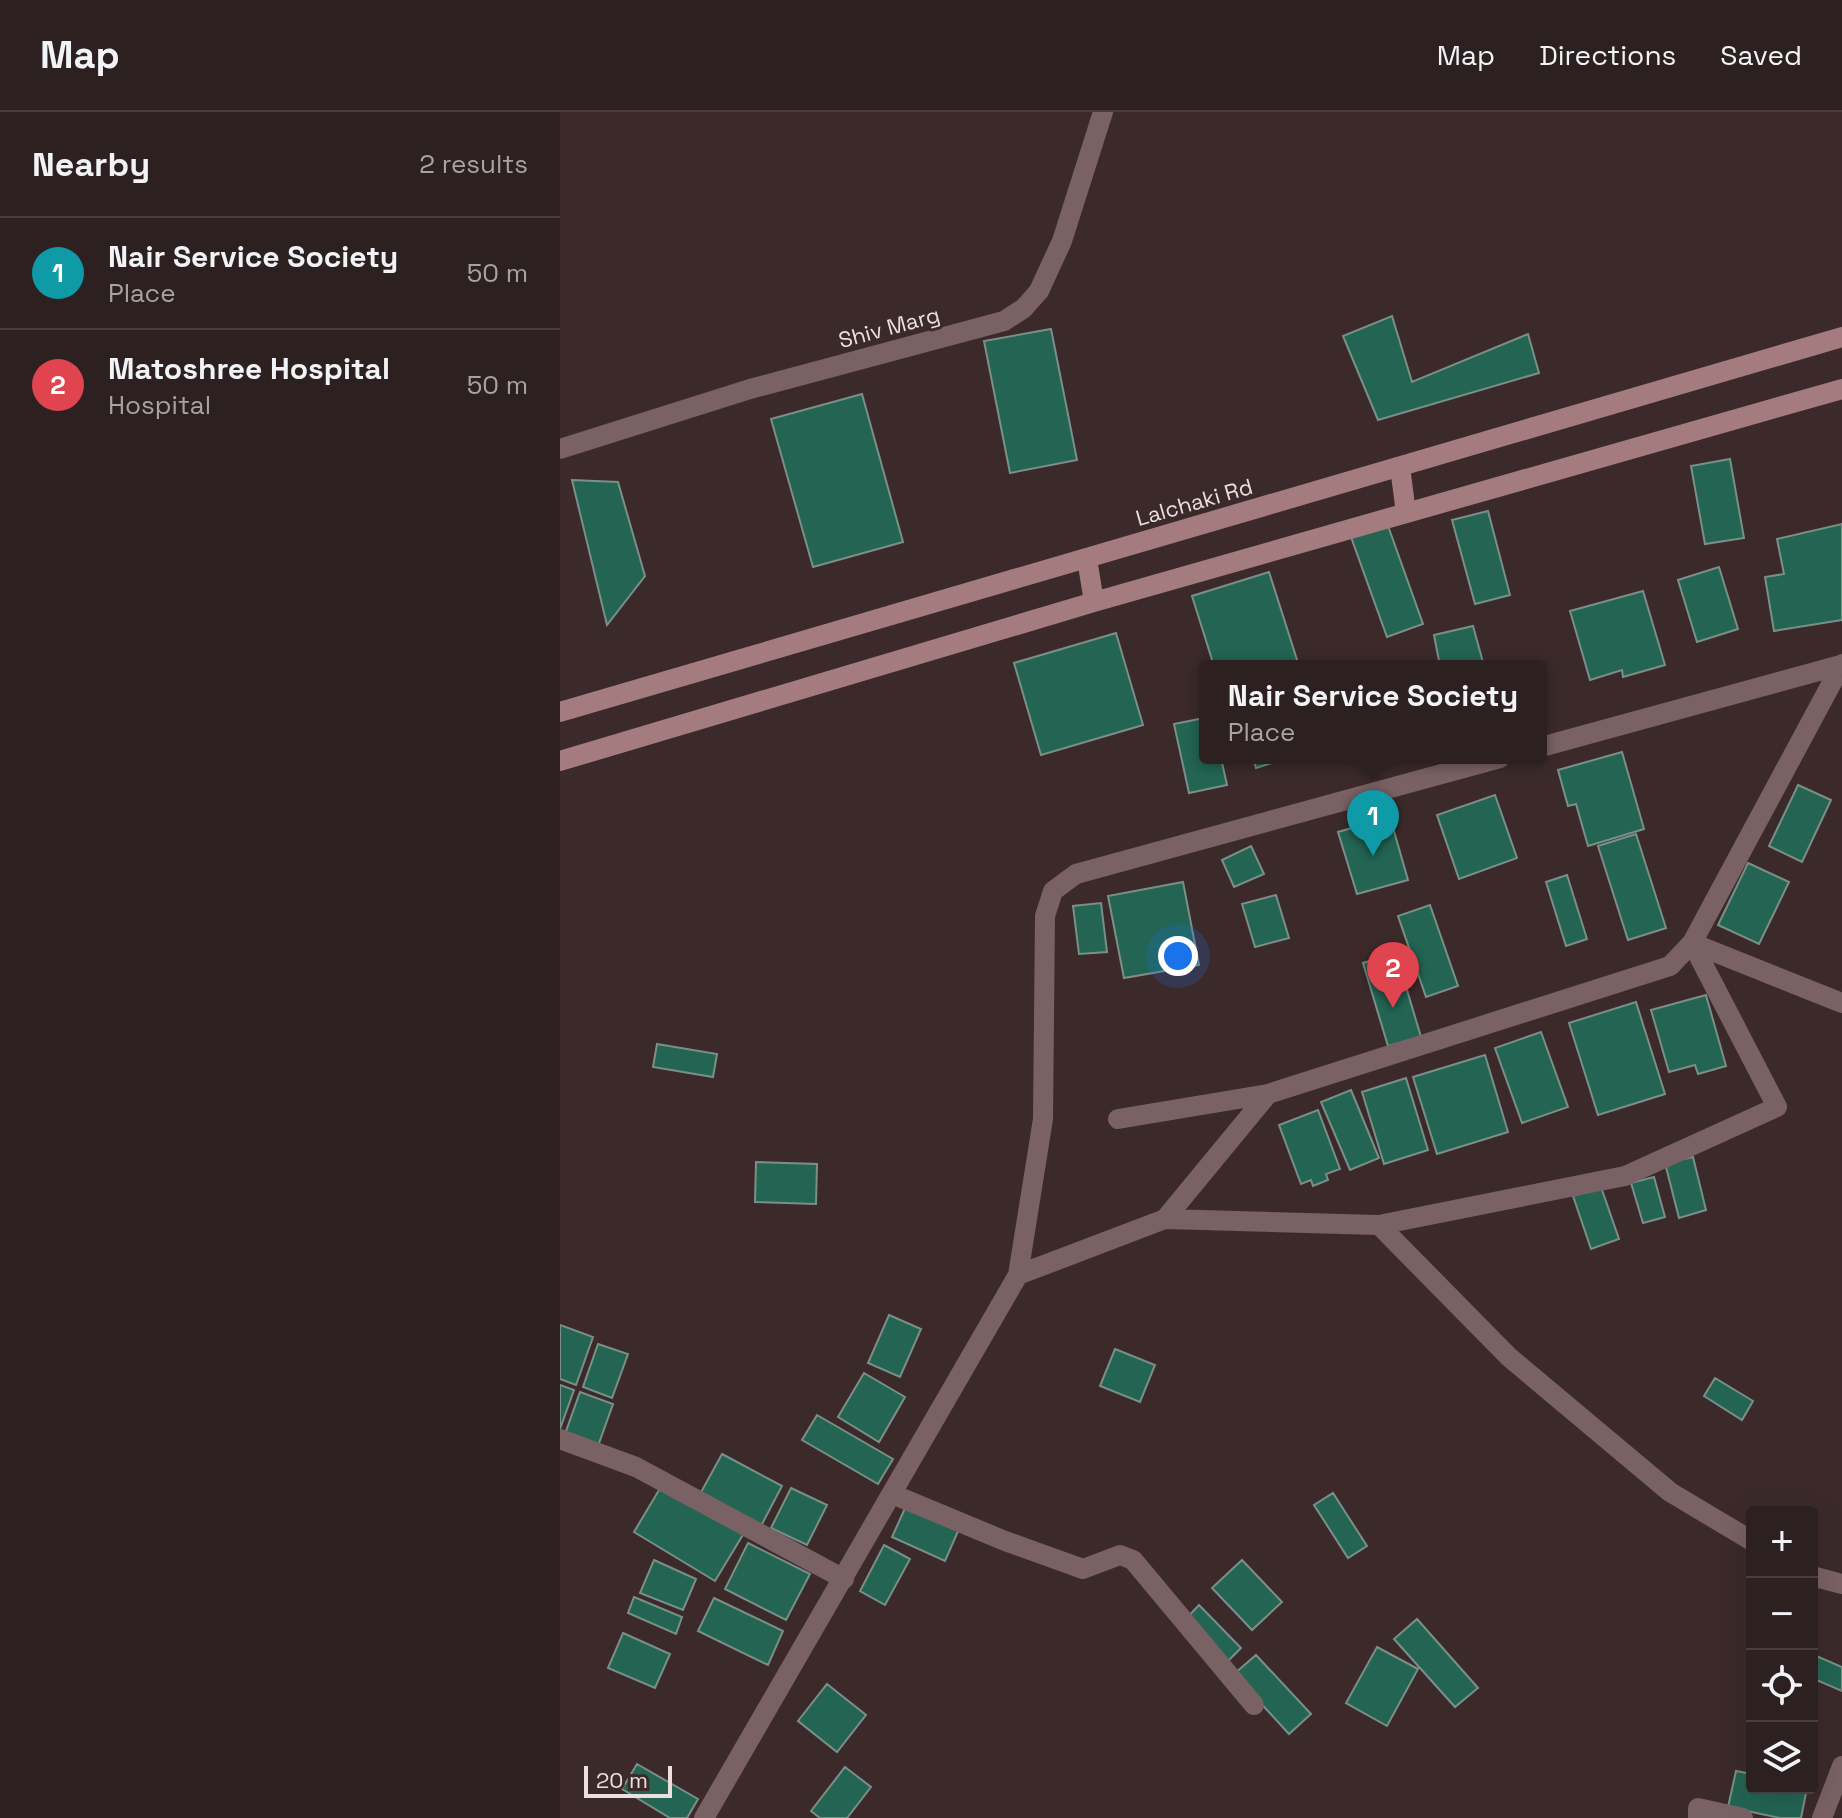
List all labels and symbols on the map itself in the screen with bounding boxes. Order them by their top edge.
street label: Shiv Marg [835,300,943,354]
street label: Lalchaki Rd [1132,472,1256,532]
pin: 1 [1347,790,1399,856]
your location [1158,936,1198,976]
pin: 2 [1367,942,1419,1008]
scale bar [584,1762,672,1798]

